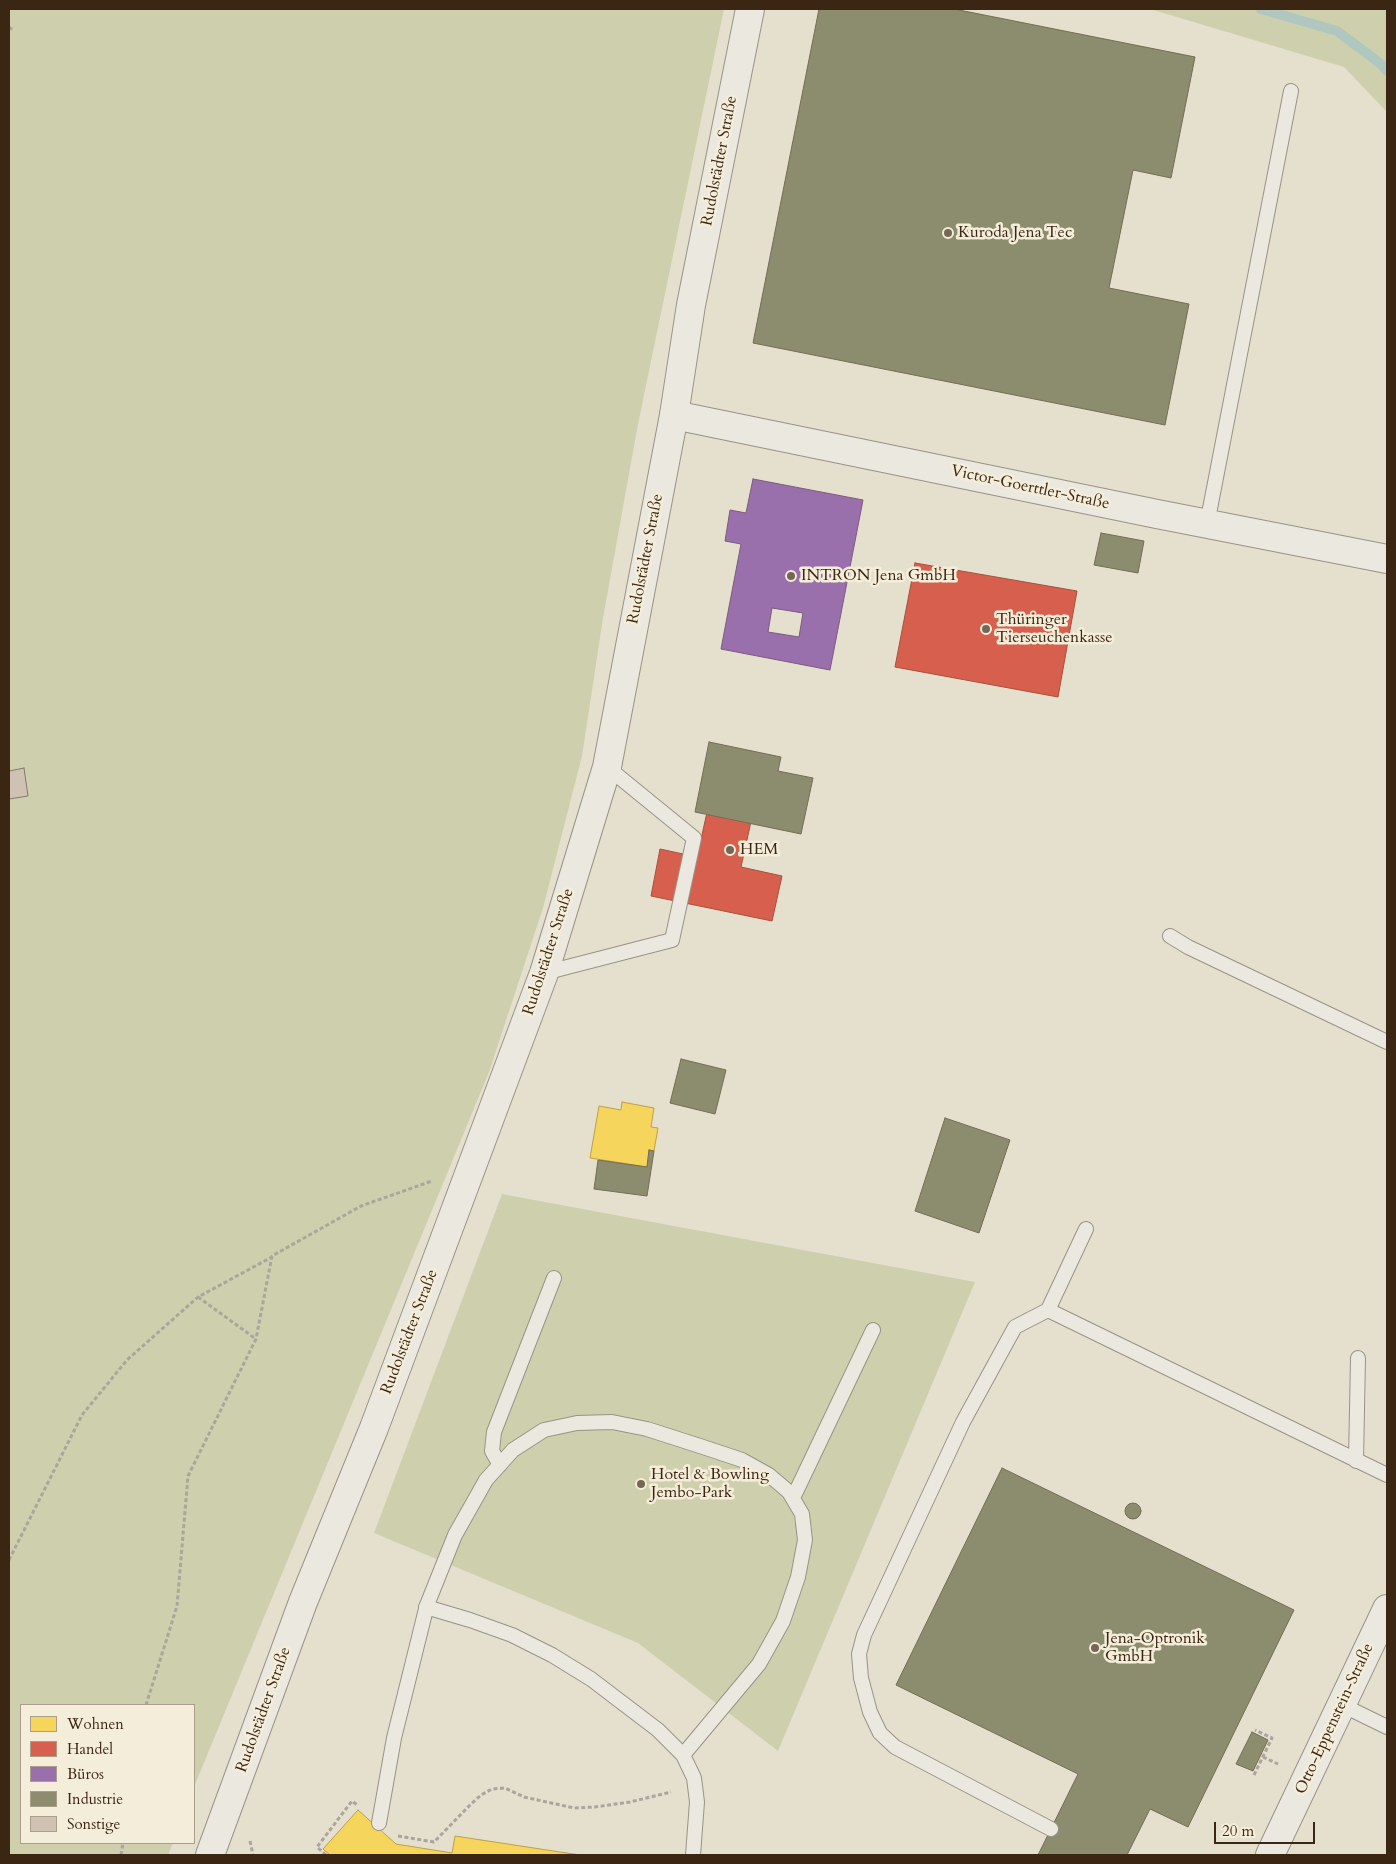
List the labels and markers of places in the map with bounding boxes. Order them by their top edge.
place label: Kuroda Jena Tec [958,223,1072,243]
marker: Kuroda Jena Tec [942,227,954,239]
place label: INTRON Jena GmbH [801,566,956,586]
marker: INTRON Jena GmbH [785,570,797,582]
place label: Thüringer Tierseuchenkasse [996,610,1113,648]
marker: Thüringer Tierseuchenkasse [980,623,992,635]
place label: HEM [740,840,778,860]
marker: HEM [724,844,736,856]
place label: Hotel & Bowling Jembo-Park [651,1465,769,1503]
marker: Hotel & Bowling Jembo-Park [635,1478,647,1490]
place label: Jena-Optronik GmbH [1105,1629,1205,1667]
marker: Jena-Optronik GmbH [1089,1642,1101,1654]

